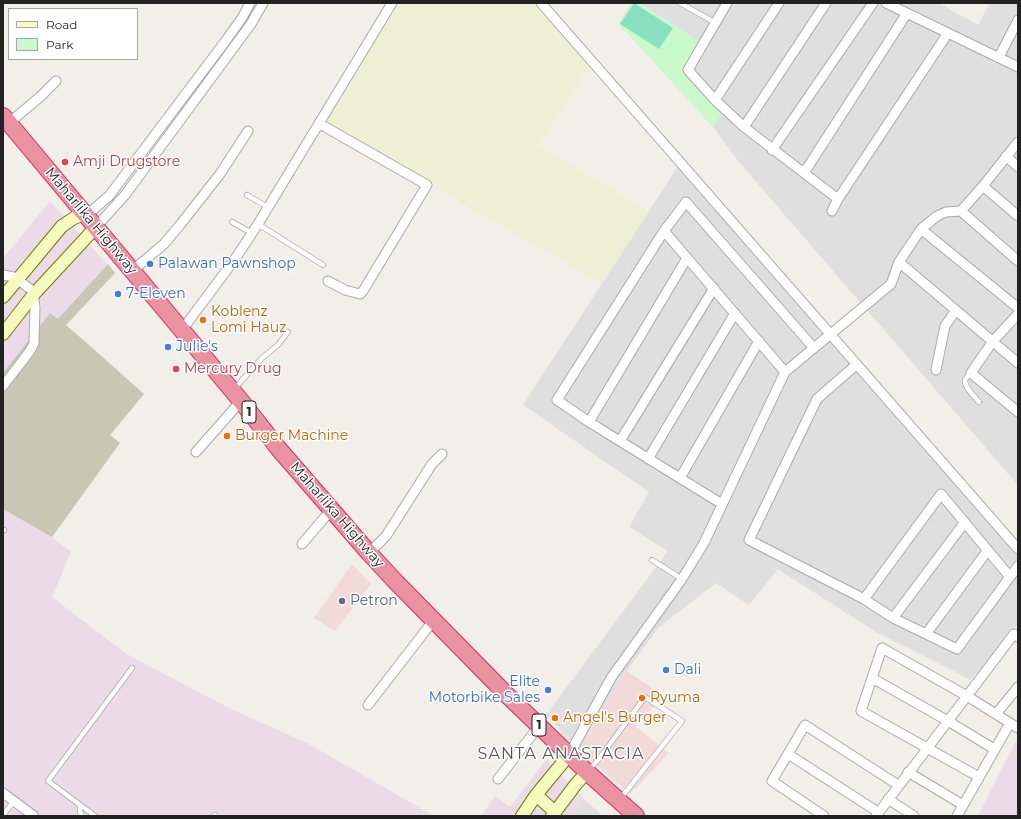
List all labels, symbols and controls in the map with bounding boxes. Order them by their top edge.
legend [8,8,138,60]
text: Road [46,17,77,32]
text: Park [46,37,73,52]
place label: Amji Drugstore [73,154,180,170]
marker: Amji Drugstore [60,157,70,167]
street label: Maharlika Highway [41,164,141,278]
place label: Palawan Pawnshop [158,256,296,272]
marker: Palawan Pawnshop [145,259,155,269]
place label: 7-Eleven [126,286,186,302]
marker: 7-Eleven [113,289,123,299]
place label: Koblenz Lomi Hauz [211,304,286,336]
marker: Koblenz Lomi Hauz [198,315,208,325]
place label: Julie's [176,339,218,355]
marker: Julie's [163,342,173,352]
place label: Mercury Drug [184,361,282,377]
marker: Mercury Drug [171,364,181,374]
road number: 1 [242,401,256,423]
place label: Burger Machine [235,428,348,444]
marker: Burger Machine [222,431,232,441]
street label: Maharlika Highway [287,459,387,571]
place label: Petron [350,593,398,609]
marker: Petron [337,596,347,606]
place label: Dali [674,662,701,678]
marker: Dali [661,665,671,675]
place label: Elite Motorbike Sales [429,674,540,706]
marker: Elite Motorbike Sales [543,685,553,695]
place label: Ryuma [650,690,700,706]
marker: Ryuma [637,693,647,703]
place label: Angel's Burger [563,710,667,726]
marker: Angel's Burger [550,713,560,723]
road number: 1 [532,714,546,736]
district label: SANTA ANASTACIA [478,744,644,764]

